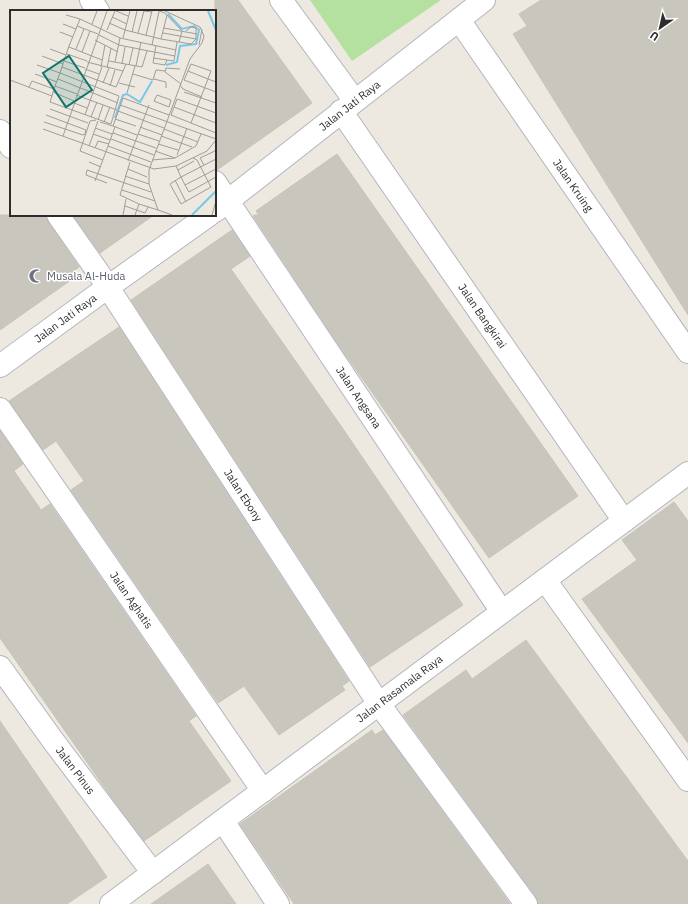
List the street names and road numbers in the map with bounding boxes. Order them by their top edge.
street label: Jalan Jati Raya [316,77,383,134]
street label: Jalan Kruing [550,156,596,215]
street label: Jalan Bangkirai [455,281,510,351]
street label: Jalan Jati Raya [31,291,99,346]
street label: Jalan Angsana [333,364,385,431]
street label: Jalan Ebony [221,466,266,525]
street label: Jalan Aghatis [107,569,156,631]
street label: Jalan Rasamala Raya [353,652,445,725]
street label: Jalan Pinus [53,744,98,797]

